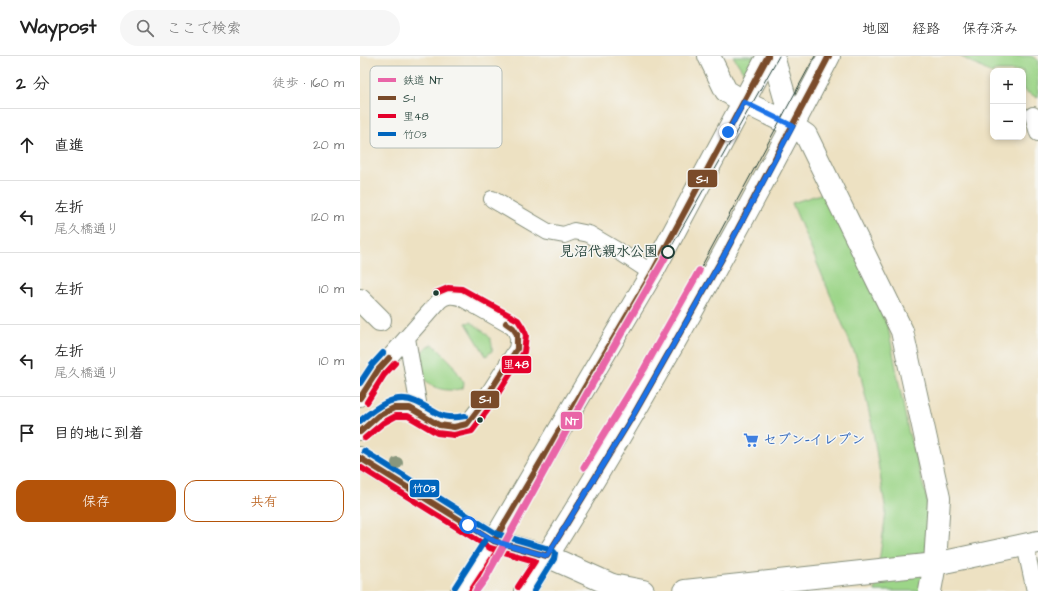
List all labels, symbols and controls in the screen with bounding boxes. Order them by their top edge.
search box [120,10,400,46]
text: Waypost [20,14,96,41]
icon: search [134,17,156,39]
text: ここで検索 [166,18,241,39]
text: 地図 [862,19,890,39]
text: 経路 [912,19,940,39]
text: 保存済み [962,19,1018,39]
legend [370,66,502,148]
map controls [990,68,1026,140]
button: + [990,68,1026,104]
text: 2 分 [16,72,50,96]
text: 鉄道 NT [403,73,443,88]
text: 徒歩 · 160 m [272,74,344,92]
text: S-1 [403,91,415,106]
button: − [990,104,1026,140]
text: 里48 [403,109,429,124]
route end [719,123,737,141]
text: 竹03 [403,127,427,142]
icon: ahead [16,134,38,156]
text: 直進 [54,135,84,156]
text: 20 m [313,136,344,154]
line badge: S-1 [687,169,718,188]
text: S-1 [695,172,709,187]
text: 左折 [54,197,84,218]
icon: left [16,206,38,228]
text: 120 m [311,208,344,226]
text: 尾久橋通り [54,220,119,238]
place label: 見沼代親水公園 [560,242,658,262]
marker: 見沼代親水公園 [661,245,675,259]
icon: left [16,278,38,300]
text: 左折 [54,279,84,300]
text: 10 m [319,280,344,298]
unlabelled marker [431,288,441,298]
text: 左折 [54,341,84,362]
icon: left [16,350,38,372]
text: 10 m [319,352,344,370]
line badge: 里48 [501,355,532,374]
text: 里48 [503,357,530,372]
text: 尾久橋通り [54,364,119,382]
line badge: S-1 [470,390,500,409]
text: S-1 [478,392,492,407]
line badge: NT [560,411,583,430]
text: NT [565,414,580,429]
unlabelled marker [475,415,485,425]
icon: arrive [16,422,38,444]
text: 目的地に到着 [54,423,144,444]
place label: セブン-イレブン [763,430,865,450]
supermarket icon: セブン-イレブン [742,431,760,449]
line badge: 竹03 [409,479,440,498]
button: 保存 [16,480,176,522]
button: 共有 [184,480,344,522]
text: 竹03 [412,481,436,496]
route start [459,516,477,534]

